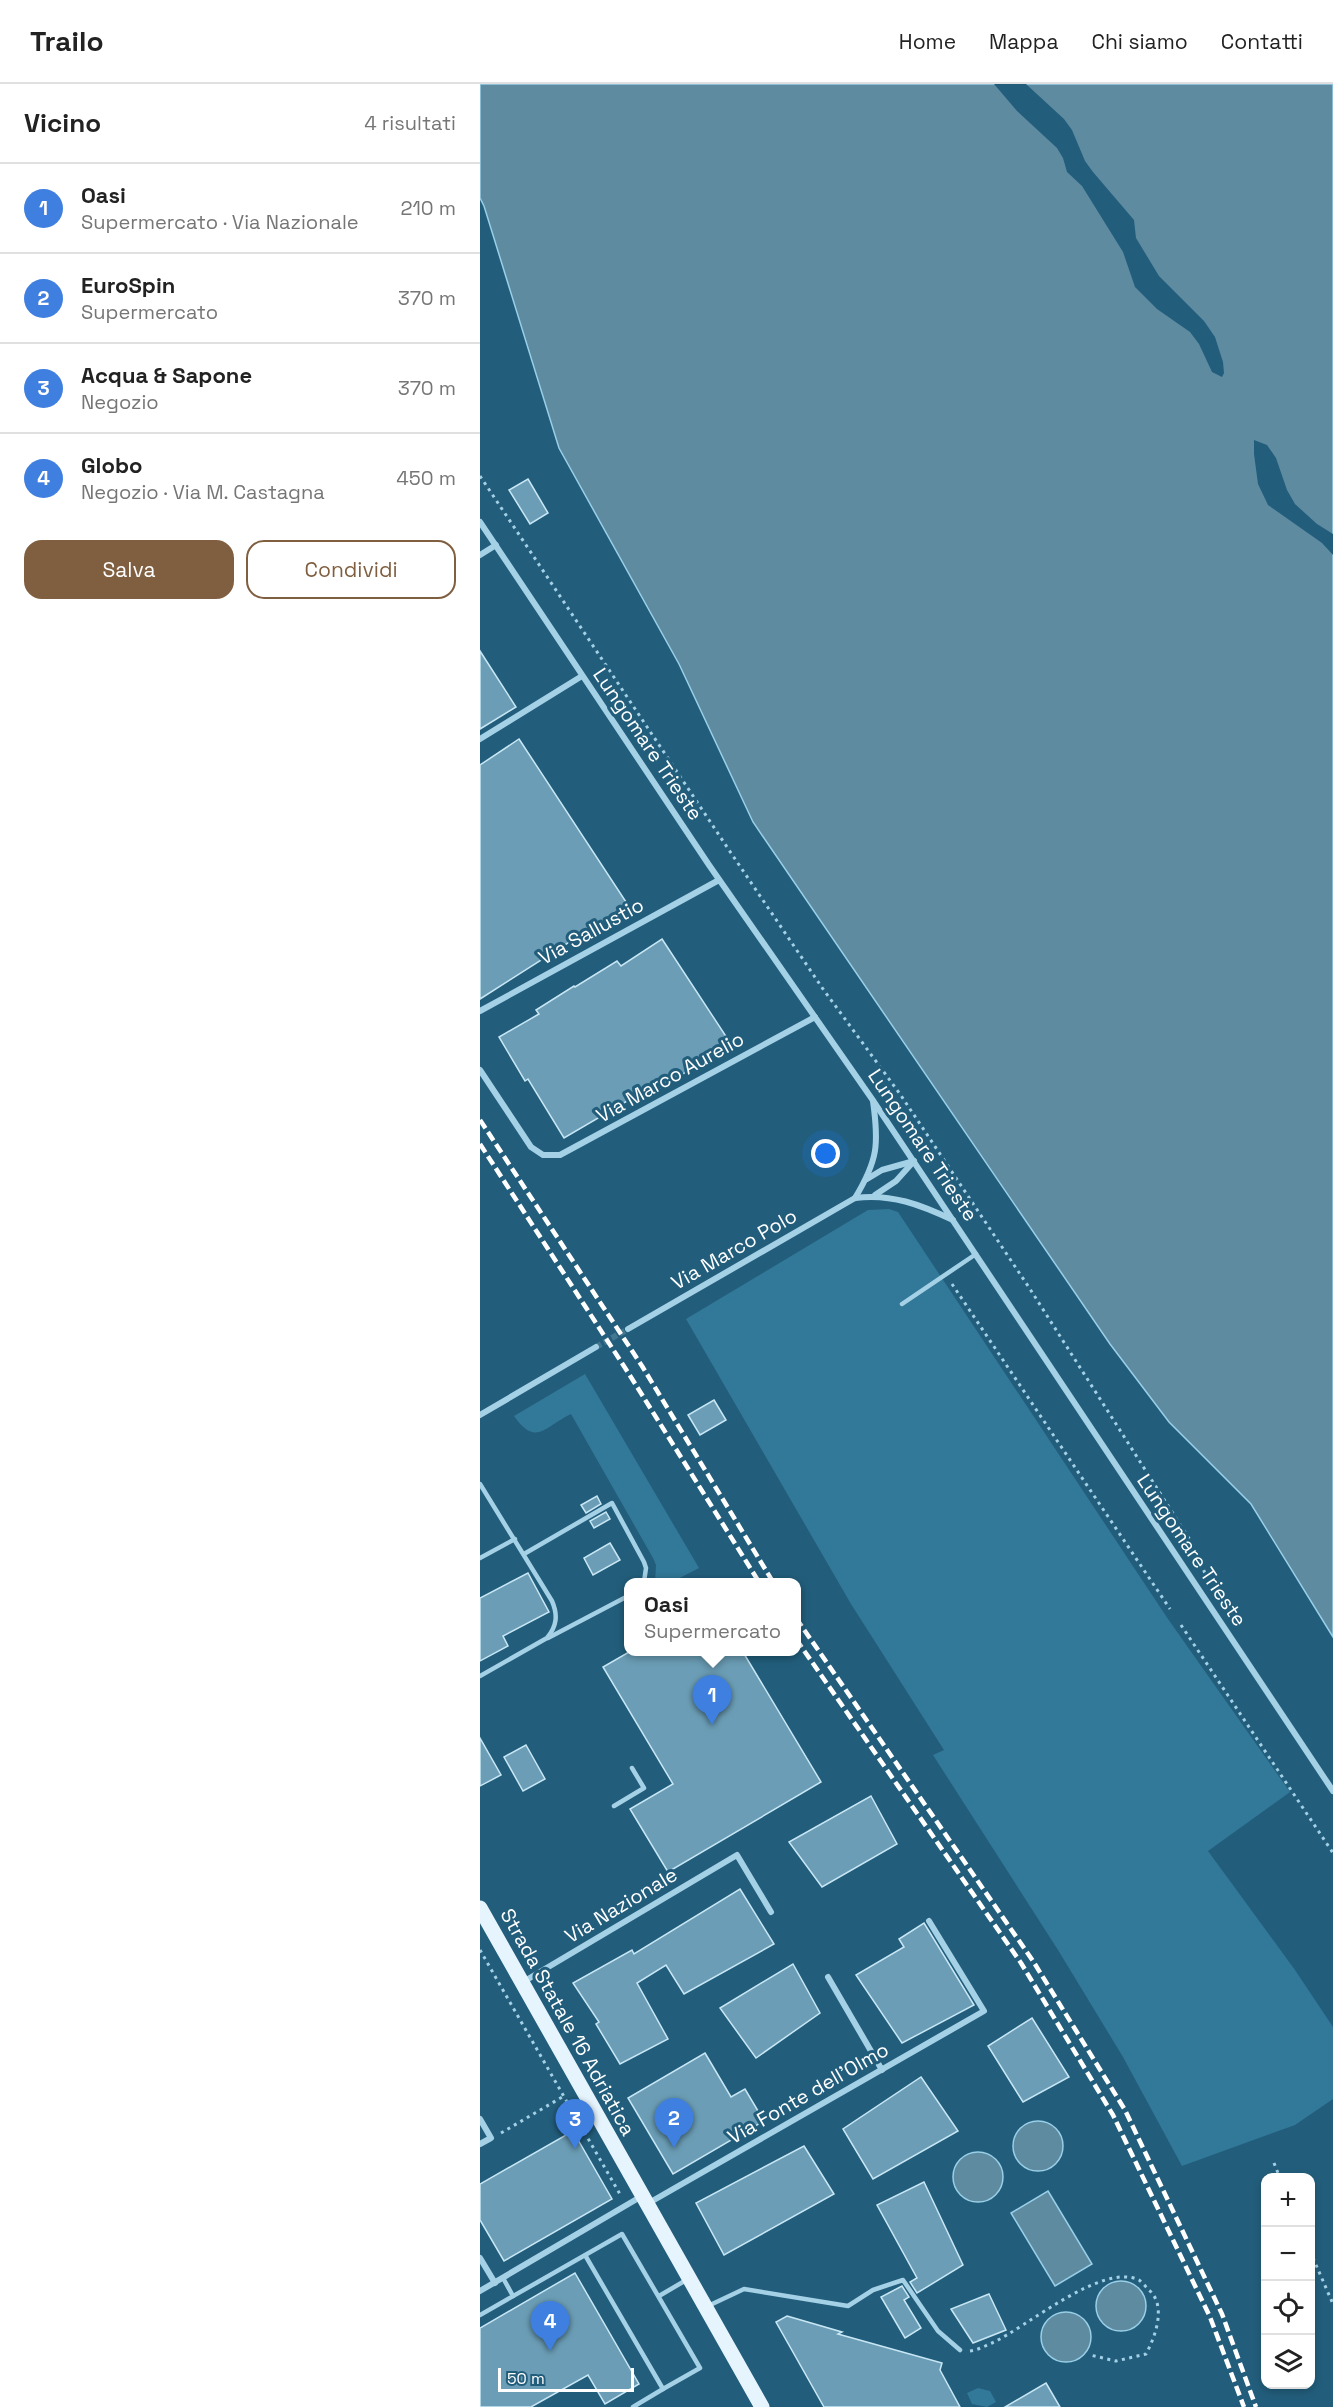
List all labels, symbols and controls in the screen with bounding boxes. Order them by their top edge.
text: Trailo [30,23,104,59]
text: Home [899,28,956,55]
text: Mappa [989,28,1058,55]
text: Chi siamo [1091,28,1188,55]
text: Contatti [1221,28,1303,55]
text: Vicino [24,106,101,140]
text: 4 risultati [364,110,456,136]
text: Oasi [81,181,126,209]
text: 1 [39,195,48,221]
text: 210 m [400,195,456,221]
text: Supermercato · Via Nazionale [81,209,359,235]
text: EuroSpin [81,271,175,299]
text: 2 [38,285,49,311]
text: 370 m [398,285,456,311]
text: Supermercato [81,299,218,325]
text: Acqua & Sapone [81,361,252,389]
text: 3 [37,375,50,401]
text: 370 m [398,375,456,401]
text: Negozio [81,389,159,415]
text: Globo [81,451,142,479]
text: 4 [37,465,50,491]
text: 450 m [396,465,456,491]
text: Negozio · Via M. Castagna [81,479,325,505]
button: Salva [24,540,234,599]
button: Condividi [246,540,456,599]
street label: Lungomare Trieste [587,663,709,825]
street label: Via Sallustio [534,891,648,971]
street label: Via Marco Aurelio [591,1026,749,1128]
street label: Lungomare Trieste [862,1064,984,1226]
your location [811,1139,840,1168]
street label: Via Marco Polo [667,1203,801,1295]
street label: Lungomare Trieste [1131,1469,1253,1631]
popup [624,1578,801,1656]
text: Oasi [644,1590,689,1618]
text: Supermercato [644,1618,781,1644]
pin: 1 [692,1676,732,1725]
street label: Via Nazionale [560,1861,682,1949]
street label: Strada Statale 16 Adriatica [495,1904,641,2140]
street label: Via Fonte dell'Olmo [723,2036,893,2150]
pin: 2 [654,2098,694,2148]
pin: 3 [556,2100,595,2149]
map controls [1261,2173,1315,2389]
button: + [1261,2173,1315,2227]
button: − [1261,2227,1315,2281]
button: locate [1261,2281,1315,2335]
pin: 4 [530,2302,570,2351]
button: layers [1261,2335,1315,2389]
scale bar [498,2365,634,2392]
text: 50 m [507,2368,545,2389]

